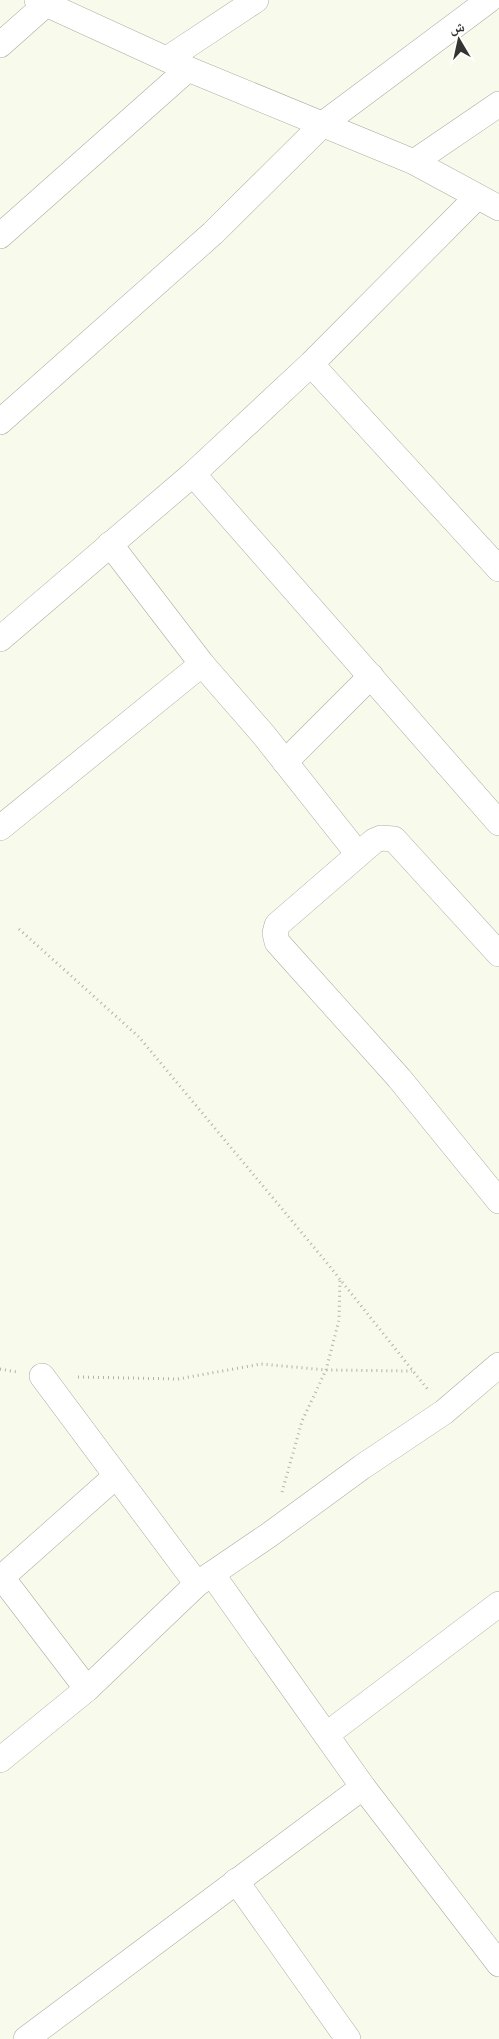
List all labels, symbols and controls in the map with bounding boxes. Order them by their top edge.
north arrow [434,15,484,65]
text: ش [448,17,466,37]

